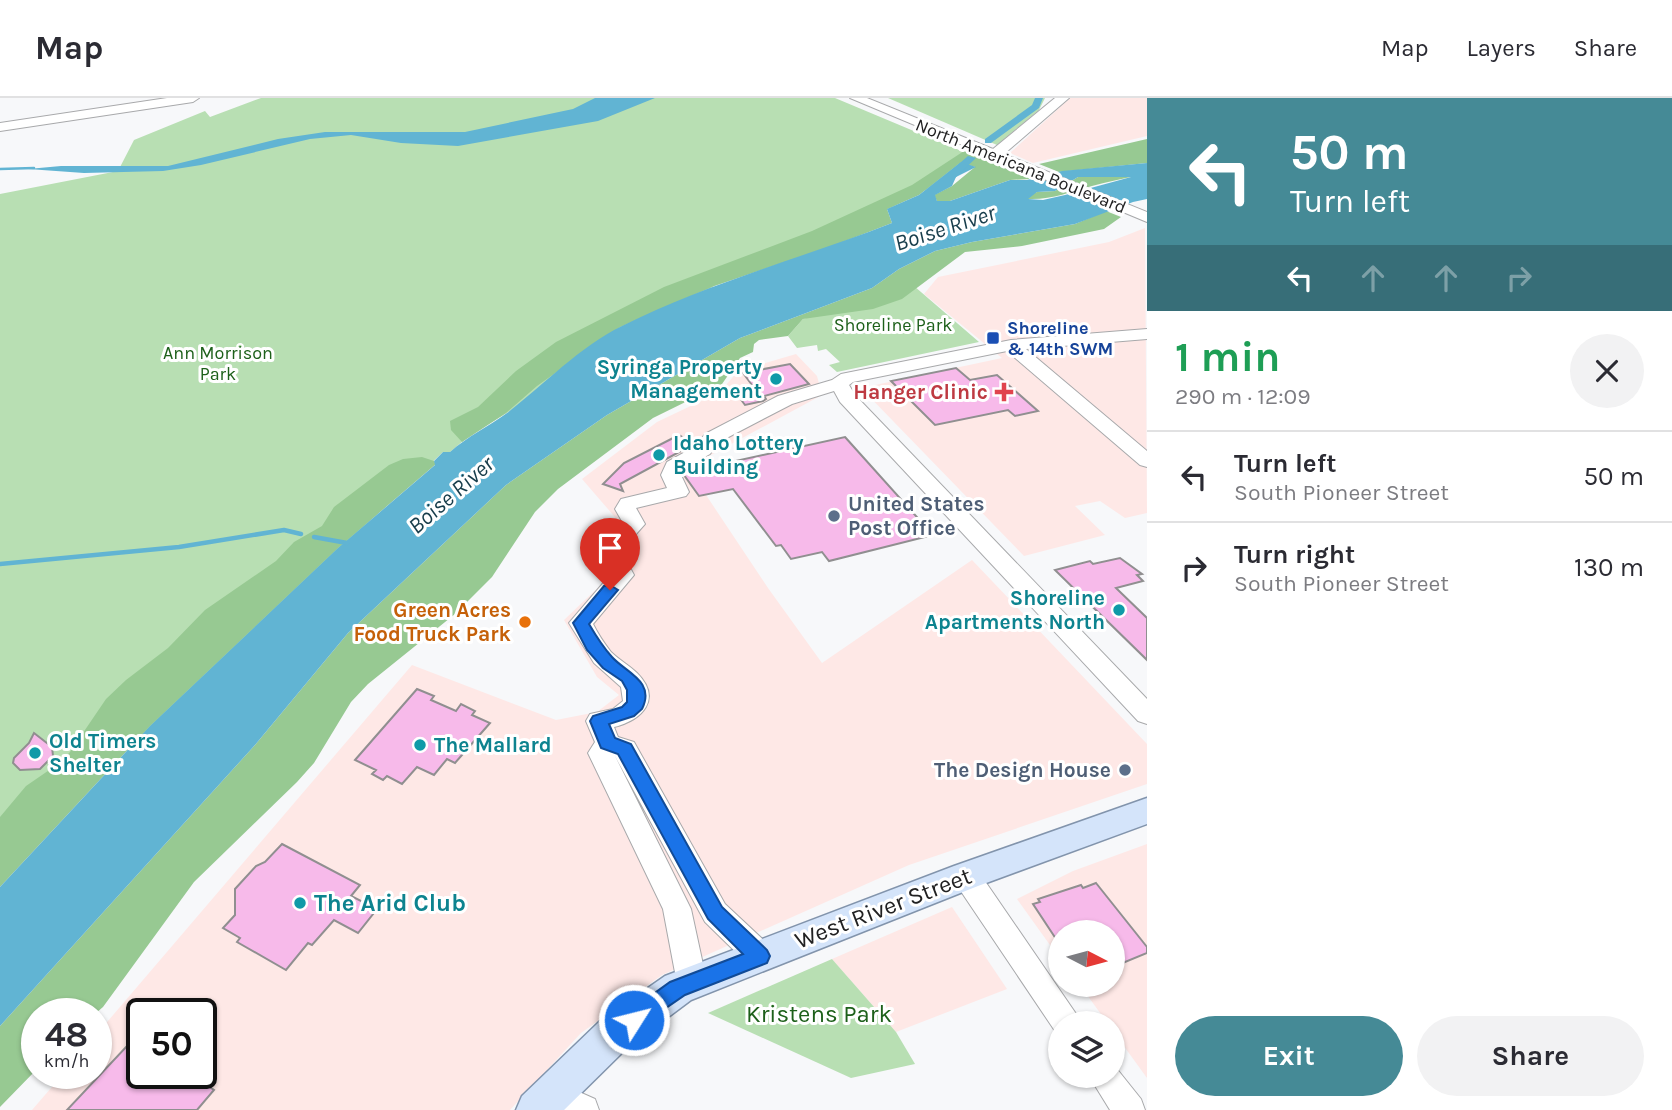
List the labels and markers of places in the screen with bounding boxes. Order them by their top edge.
place label: Shoreline & 14th SWM [1007,317,1113,360]
marker: Shoreline & 14th SWM [985,330,1001,346]
place label: Syringa Property Management [597,355,762,403]
marker: Syringa Property Management [768,371,784,387]
place label: Hanger Clinic [853,380,988,404]
marker: Hanger Clinic [994,382,1014,402]
place label: Idaho Lottery Building [673,431,804,479]
marker: Idaho Lottery Building [651,447,667,463]
place label: United States Post Office [848,492,985,540]
marker: United States Post Office [826,508,842,524]
pin [580,518,640,590]
place label: Shoreline Apartments North [925,586,1105,634]
place label: Green Acres Food Truck Park [353,598,512,646]
marker: Shoreline Apartments North [1111,602,1127,618]
marker: Green Acres Food Truck Park [517,614,533,630]
place label: Old Timers Shelter [49,729,156,777]
place label: The Mallard [434,733,552,757]
marker: The Mallard [412,737,428,753]
marker: Old Timers Shelter [27,745,43,761]
place label: The Design House [934,758,1111,782]
marker: The Design House [1117,762,1133,778]
place label: The Arid Club [314,889,466,917]
marker: The Arid Club [292,895,308,911]

